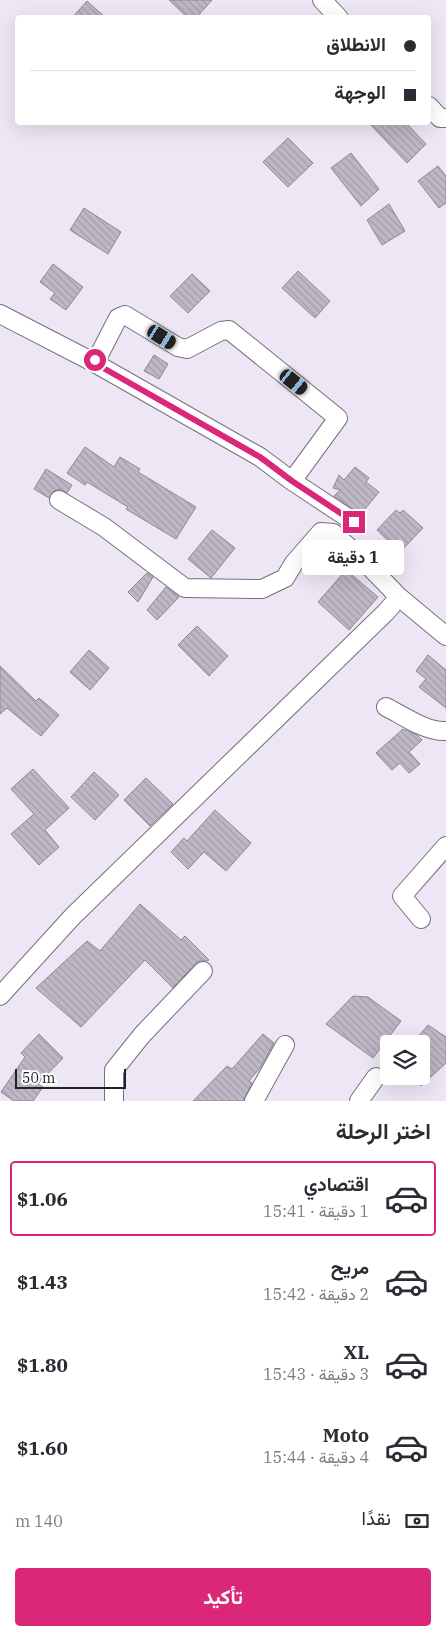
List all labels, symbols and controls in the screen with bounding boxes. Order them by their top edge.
text: الانطلاق [326,32,386,56]
text: الوجهة [334,80,386,104]
car [145,323,178,351]
route start [84,349,106,371]
car [277,367,310,397]
route end [343,511,365,533]
callout: 1 دقيقة [303,540,405,574]
text: 1 دقيقة [327,547,379,567]
map controls [380,1035,430,1085]
button: layers [380,1035,430,1085]
scale bar [15,1066,126,1089]
text: 50 m [22,1069,55,1087]
text: اختر الرحلة [336,1116,431,1145]
text: اقتصادي [304,1172,369,1196]
icon: car [384,1176,429,1221]
text: $1.06 [17,1187,68,1211]
text: 1 دقيقة · 15:41 [263,1201,369,1221]
text: مريح [331,1255,369,1279]
icon: car [384,1259,429,1304]
text: $1.43 [17,1270,68,1294]
text: 2 دقيقة · 15:42 [263,1284,369,1304]
text: XL [343,1340,369,1364]
icon: car [384,1342,429,1387]
text: $1.80 [17,1353,68,1377]
text: 3 دقيقة · 15:43 [263,1364,369,1384]
text: Moto [323,1423,369,1447]
icon: car [384,1425,429,1470]
text: $1.60 [17,1436,68,1460]
text: 4 دقيقة · 15:44 [263,1447,369,1467]
text: نقدًا [362,1506,391,1530]
icon: cash [403,1507,431,1535]
text: 140 m [15,1511,63,1531]
button: تأكيد [15,1568,431,1626]

